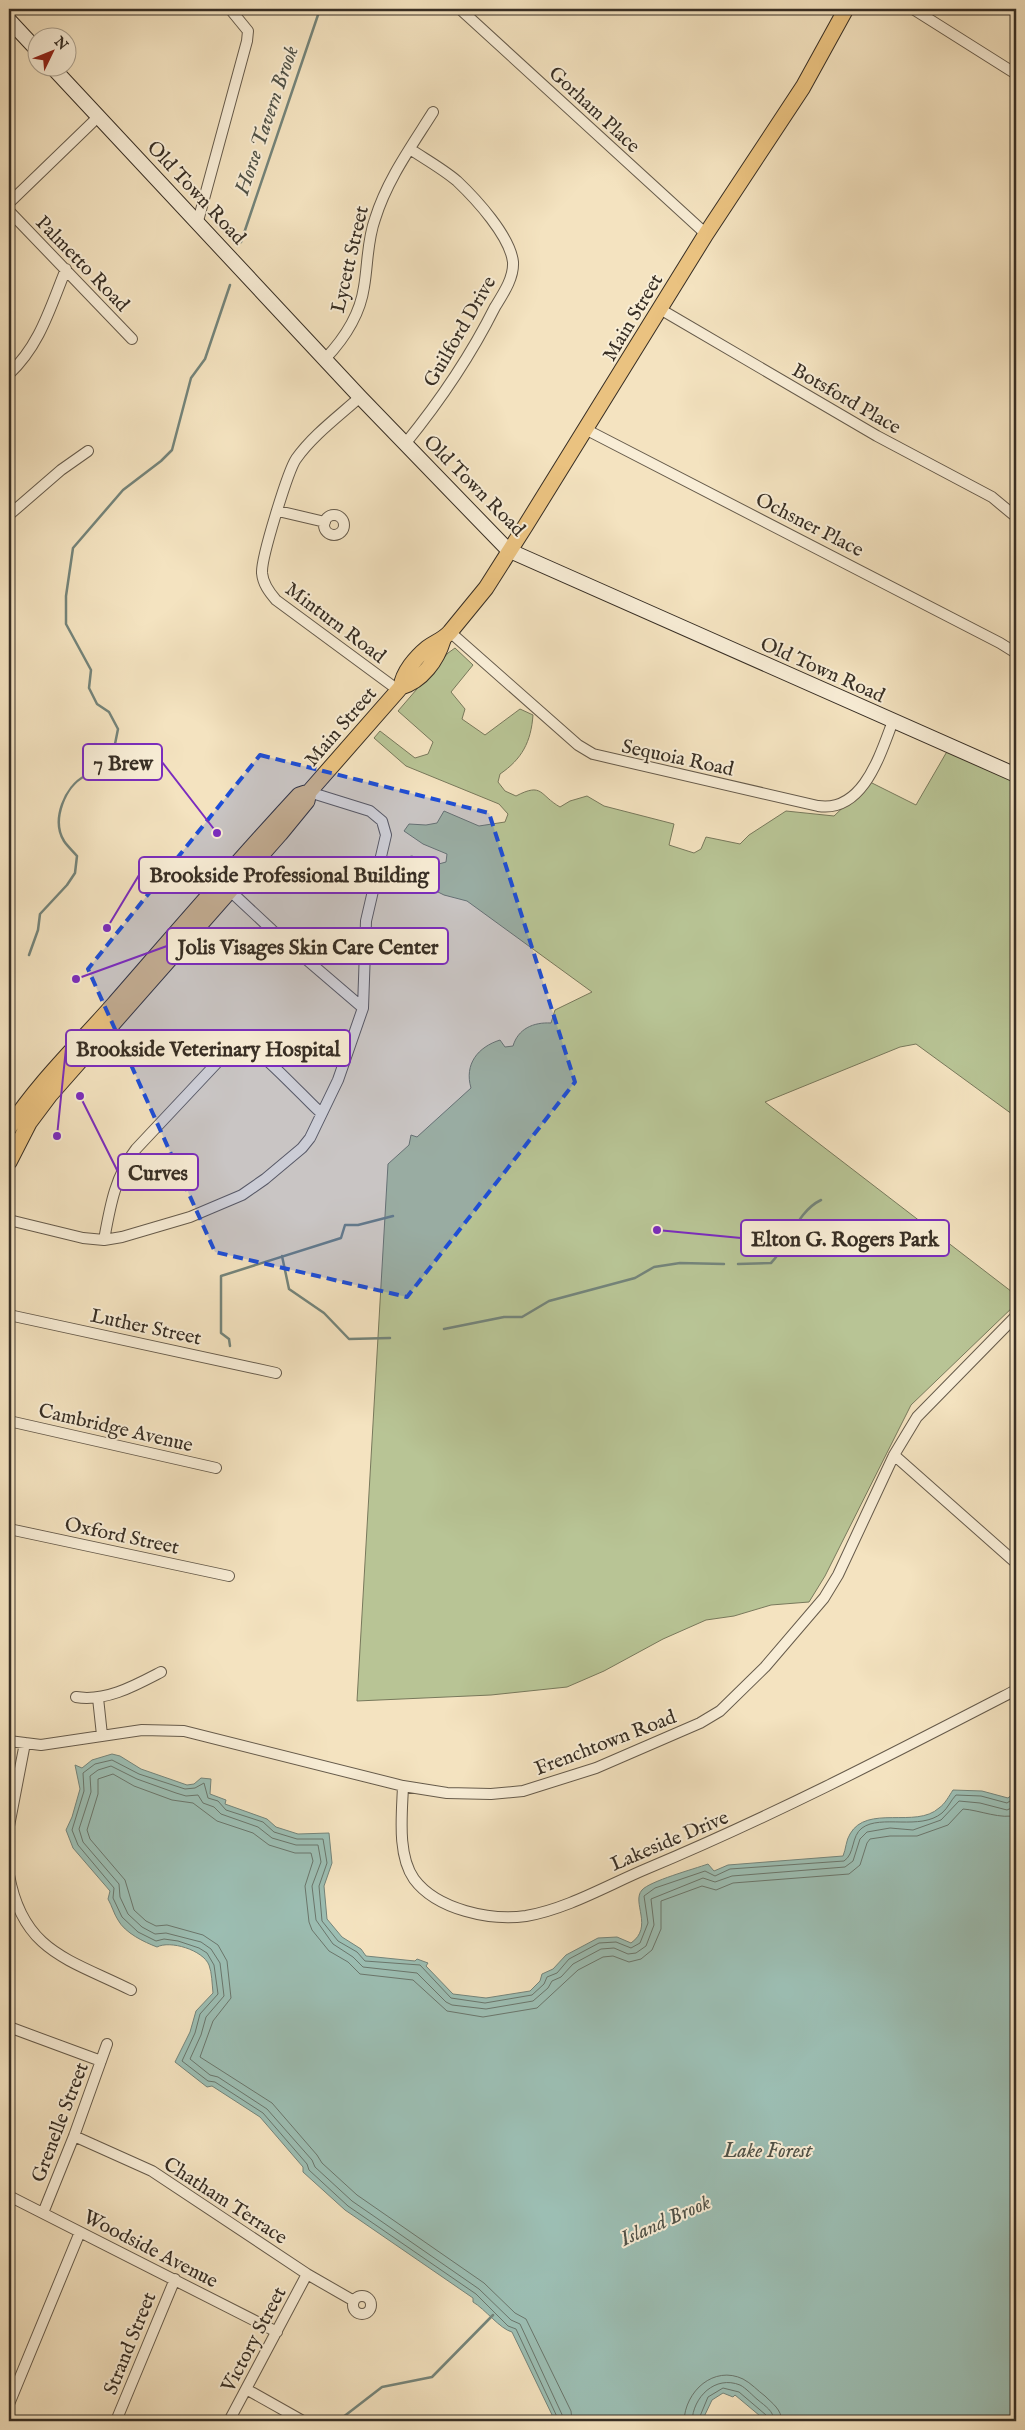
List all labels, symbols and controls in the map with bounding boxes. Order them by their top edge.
north arrow [28,28,78,78]
text: N [49,33,71,54]
water label: Horse Tavern Brook [229,42,306,199]
street label: Gorham Place [543,61,645,159]
street label: Old Town Road [141,136,251,251]
street label: Lycett Street [326,203,375,315]
street label: Palmetto Road [30,211,134,318]
street label: Main Street [597,269,669,366]
street label: Guilford Drive [418,272,502,392]
street label: Botsford Place [787,358,905,441]
street label: Old Town Road [418,430,530,542]
street label: Ochsner Place [751,487,867,563]
street label: Minturn Road [280,577,391,669]
street label: Old Town Road [756,632,889,709]
street label: Main Street [300,682,383,772]
street label: Sequoia Road [619,734,736,783]
callout: 7 Brew [83,744,162,780]
text: 7 Brew [93,751,154,778]
callout: Brookside Professional Building [139,857,439,893]
text: Brookside Professional Building [149,863,429,890]
callout: Jolis Visages Skin Care Center [167,928,448,964]
text: Jolis Visages Skin Care Center [174,935,439,962]
callout: Brookside Veterinary Hospital [66,1030,350,1066]
text: Brookside Veterinary Hospital [76,1037,341,1064]
callout: Curves [118,1154,198,1190]
text: Curves [128,1161,188,1188]
callout: Elton G. Rogers Park [741,1220,949,1256]
text: Elton G. Rogers Park [751,1227,940,1254]
street label: Luther Street [88,1304,203,1351]
street label: Cambridge Avenue [36,1399,195,1458]
street label: Oxford Street [62,1512,181,1561]
street label: Frenchtown Road [531,1705,680,1782]
street label: Lakeside Drive [607,1805,732,1877]
street label: Grenelle Street [26,2059,95,2186]
water label: Lake Forest [723,2138,814,2165]
street label: Chatham Terrace [159,2152,292,2251]
water label: Island Brook [615,2189,716,2254]
street label: Woodside Avenue [79,2205,222,2294]
street label: Victory Street [216,2283,293,2398]
street label: Strand Street [98,2288,162,2399]

